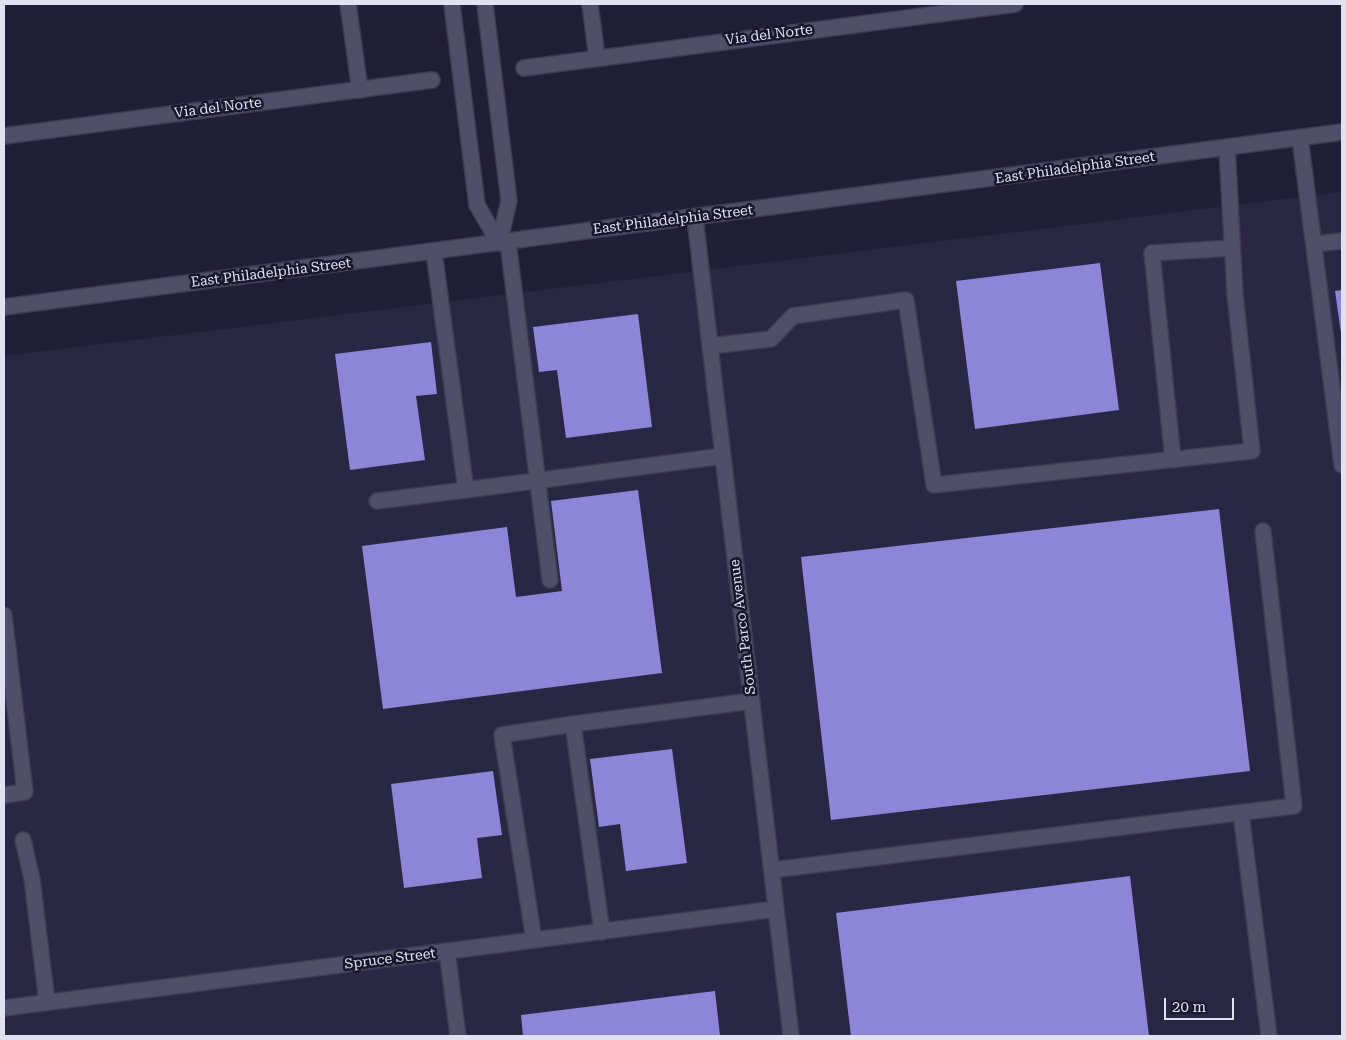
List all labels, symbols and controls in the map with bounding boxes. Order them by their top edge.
street label: Via del Norte [724,21,814,49]
street label: Via del Norte [173,94,263,122]
street label: East Philadelphia Street [994,148,1156,188]
street label: East Philadelphia Street [592,202,754,238]
street label: East Philadelphia Street [190,255,352,291]
street label: South Parco Avenue [726,558,760,696]
street label: Spruce Street [344,945,436,973]
scale bar [1166,988,1236,1020]
text: 20 m [1172,998,1206,1016]

